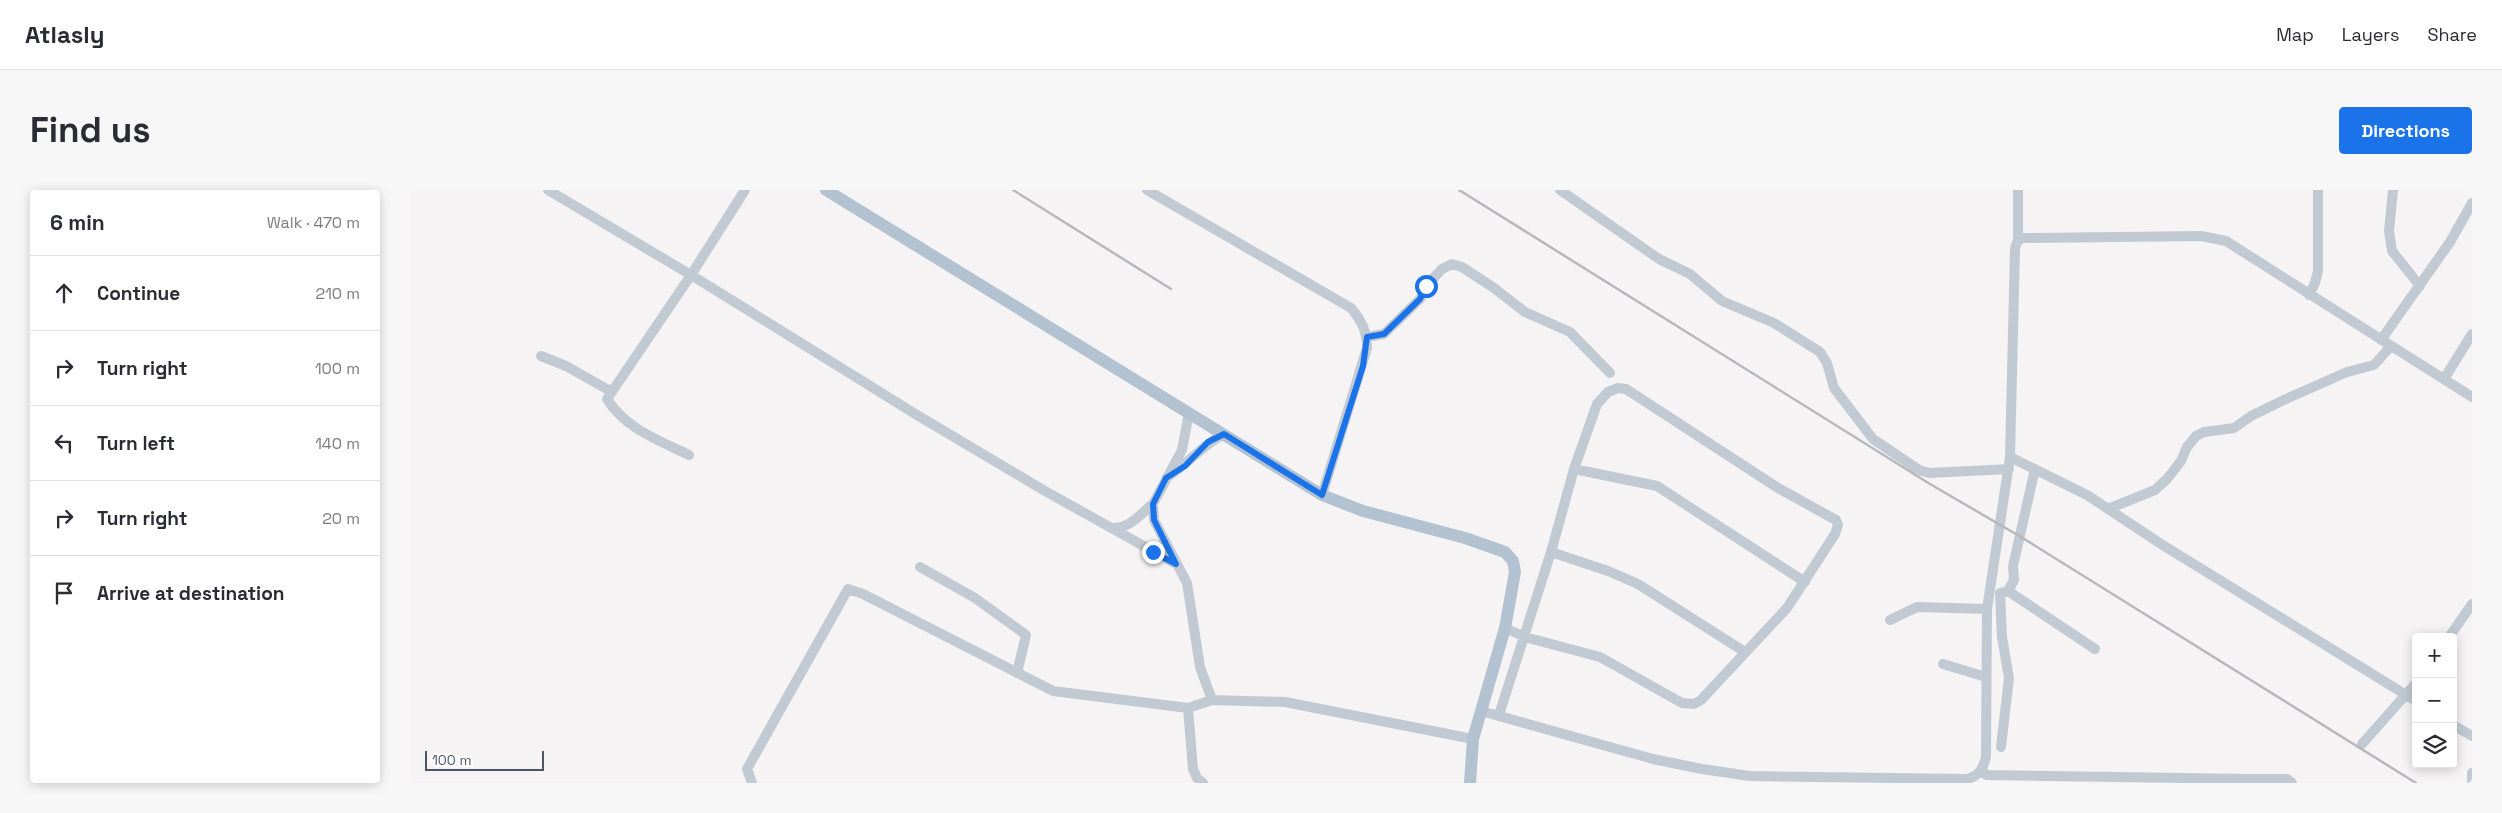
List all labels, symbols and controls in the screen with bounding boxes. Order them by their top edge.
text: Atlasly [25,19,104,50]
text: Map [2276,23,2314,46]
text: Layers [2342,23,2399,46]
text: Share [2427,23,2477,46]
button: Directions [2339,107,2472,154]
text: Find us [30,108,151,152]
text: 6 min [50,209,105,236]
text: Walk · 470 m [267,212,360,233]
route start [1415,275,1438,298]
icon: ahead [50,279,78,307]
text: Continue [97,281,180,306]
text: 210 m [316,283,360,304]
icon: right [50,354,78,382]
text: Turn right [97,356,187,381]
text: 100 m [315,358,360,379]
icon: left [50,429,78,457]
text: Turn left [97,431,175,456]
text: 140 m [315,433,360,454]
icon: right [50,504,78,532]
text: Turn right [97,506,187,531]
text: 20 m [322,508,360,529]
route end [1142,541,1165,564]
icon: arrive [50,579,78,607]
text: Arrive at destination [97,581,285,606]
map controls [2412,633,2457,768]
button: + [2412,633,2457,678]
button: − [2412,678,2457,723]
button: layers [2412,723,2457,768]
scale bar [425,748,544,771]
text: 100 m [432,751,471,769]

